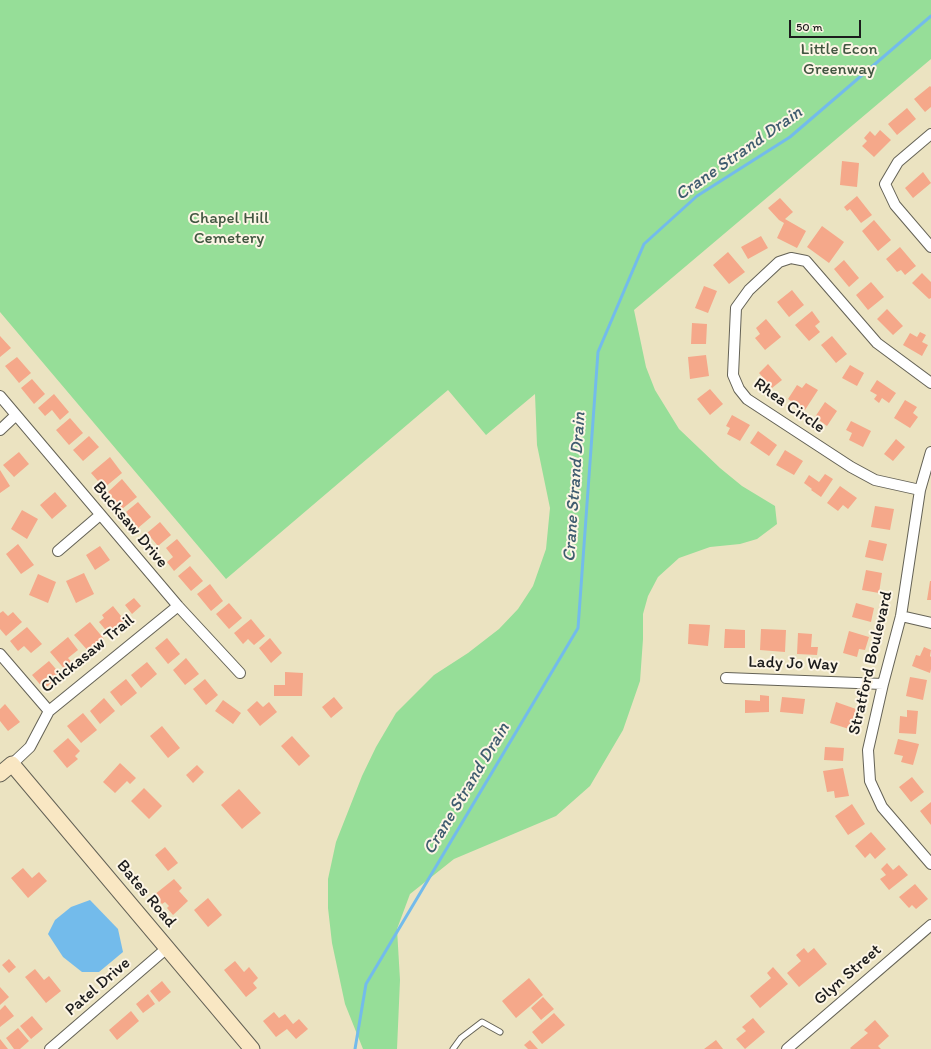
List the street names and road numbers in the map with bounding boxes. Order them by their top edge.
street label: Rhea Circle [749,374,829,438]
street label: Bucksaw Drive [88,478,172,572]
street label: Stratford Boulevard [845,589,897,737]
street label: Chickasaw Trail [37,610,139,698]
street label: Lady Jo Way [748,652,838,676]
street label: Bates Road [112,856,180,932]
street label: Glyn Street [810,940,886,1010]
street label: Patel Drive [61,953,135,1021]

